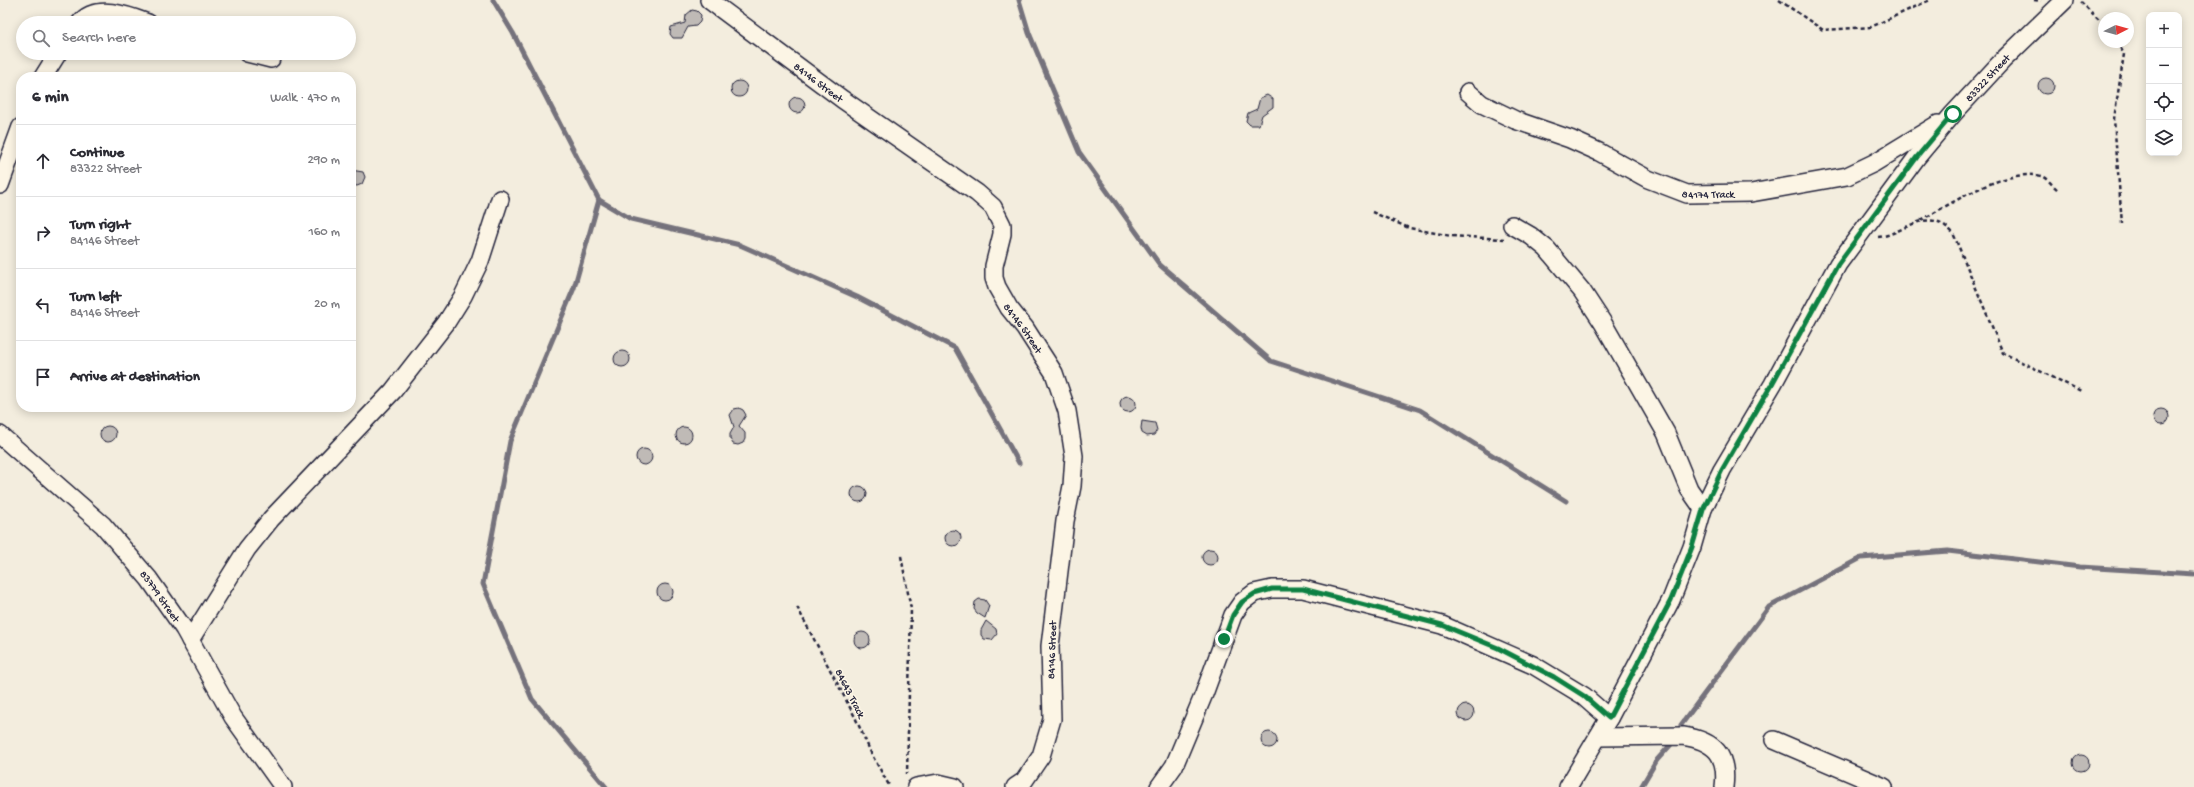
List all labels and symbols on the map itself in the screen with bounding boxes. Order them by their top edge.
north arrow [2098,12,2134,48]
street label: 83322 Street [1964,52,2014,105]
street label: 84146 Street [791,61,846,107]
route start [1944,105,1962,123]
street label: 84174 Track [1680,189,1735,202]
street label: 84146 Street [1000,302,1045,357]
street label: 83779 Street [136,569,182,626]
street label: 84146 Street [1046,619,1060,679]
route end [1215,630,1233,648]
street label: 84643 Track [832,667,867,721]

